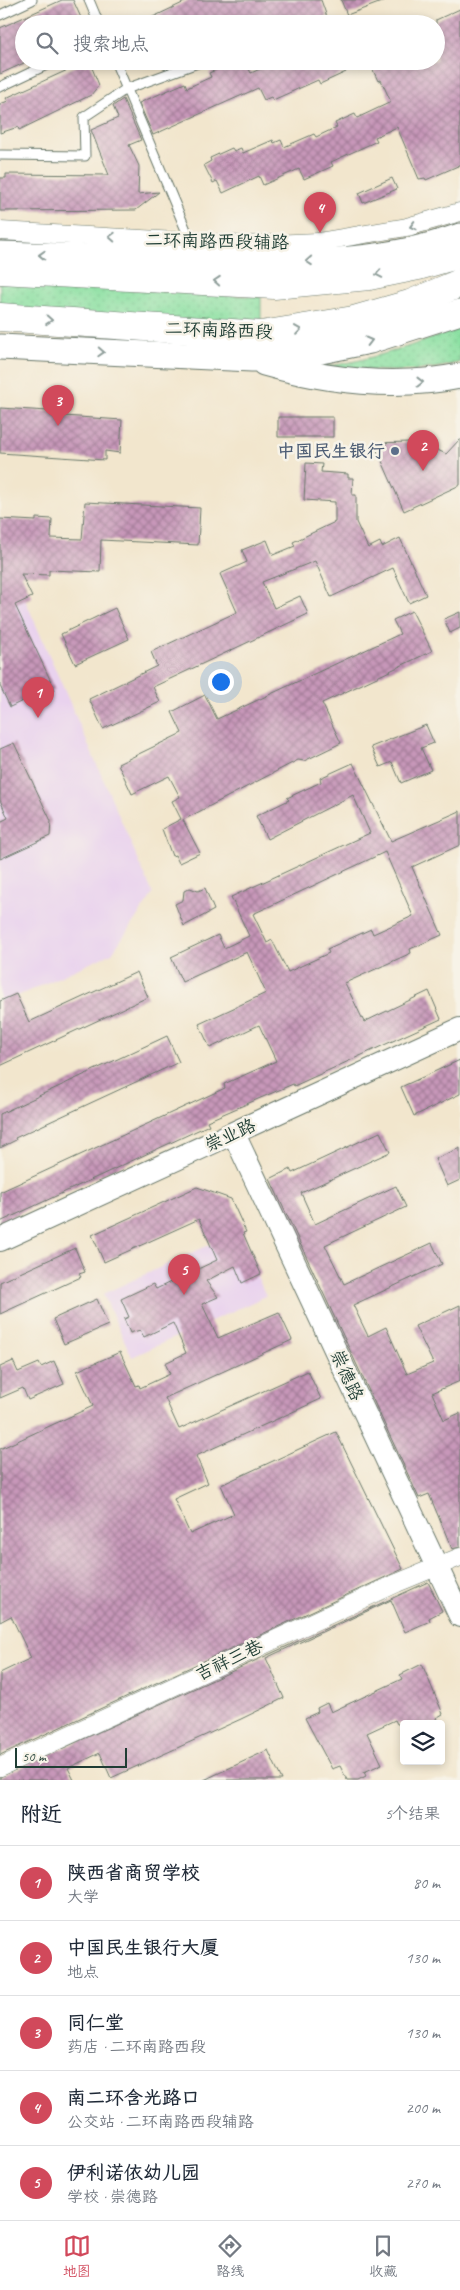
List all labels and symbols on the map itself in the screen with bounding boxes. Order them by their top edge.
pin: 4 [304,192,336,233]
one-way arrow [410,220,418,230]
street label: 二环南路西段辅路 [145,229,289,253]
one-way arrow [108,232,116,243]
one-way arrow [38,250,46,260]
one-way arrow [305,256,313,267]
one-way arrow [374,269,383,279]
one-way arrow [213,276,221,287]
one-way arrow [45,315,53,326]
street label: 二环南路西段 [165,317,273,343]
one-way arrow [294,325,302,336]
one-way arrow [364,336,373,347]
one-way arrow [97,346,105,357]
one-way arrow [417,377,425,387]
pin: 3 [42,385,74,426]
pin: 2 [407,430,439,471]
place label: 中国民生银行 [277,440,385,462]
marker: 中国民生银行 [389,445,401,457]
your location [208,669,234,695]
pin: 1 [22,677,54,718]
street label: 崇业路 [201,1114,259,1156]
pin: 5 [168,1254,200,1295]
street label: 崇德路 [326,1346,368,1404]
street label: 吉祥三巷 [192,1635,266,1685]
scale bar [15,1745,128,1768]

